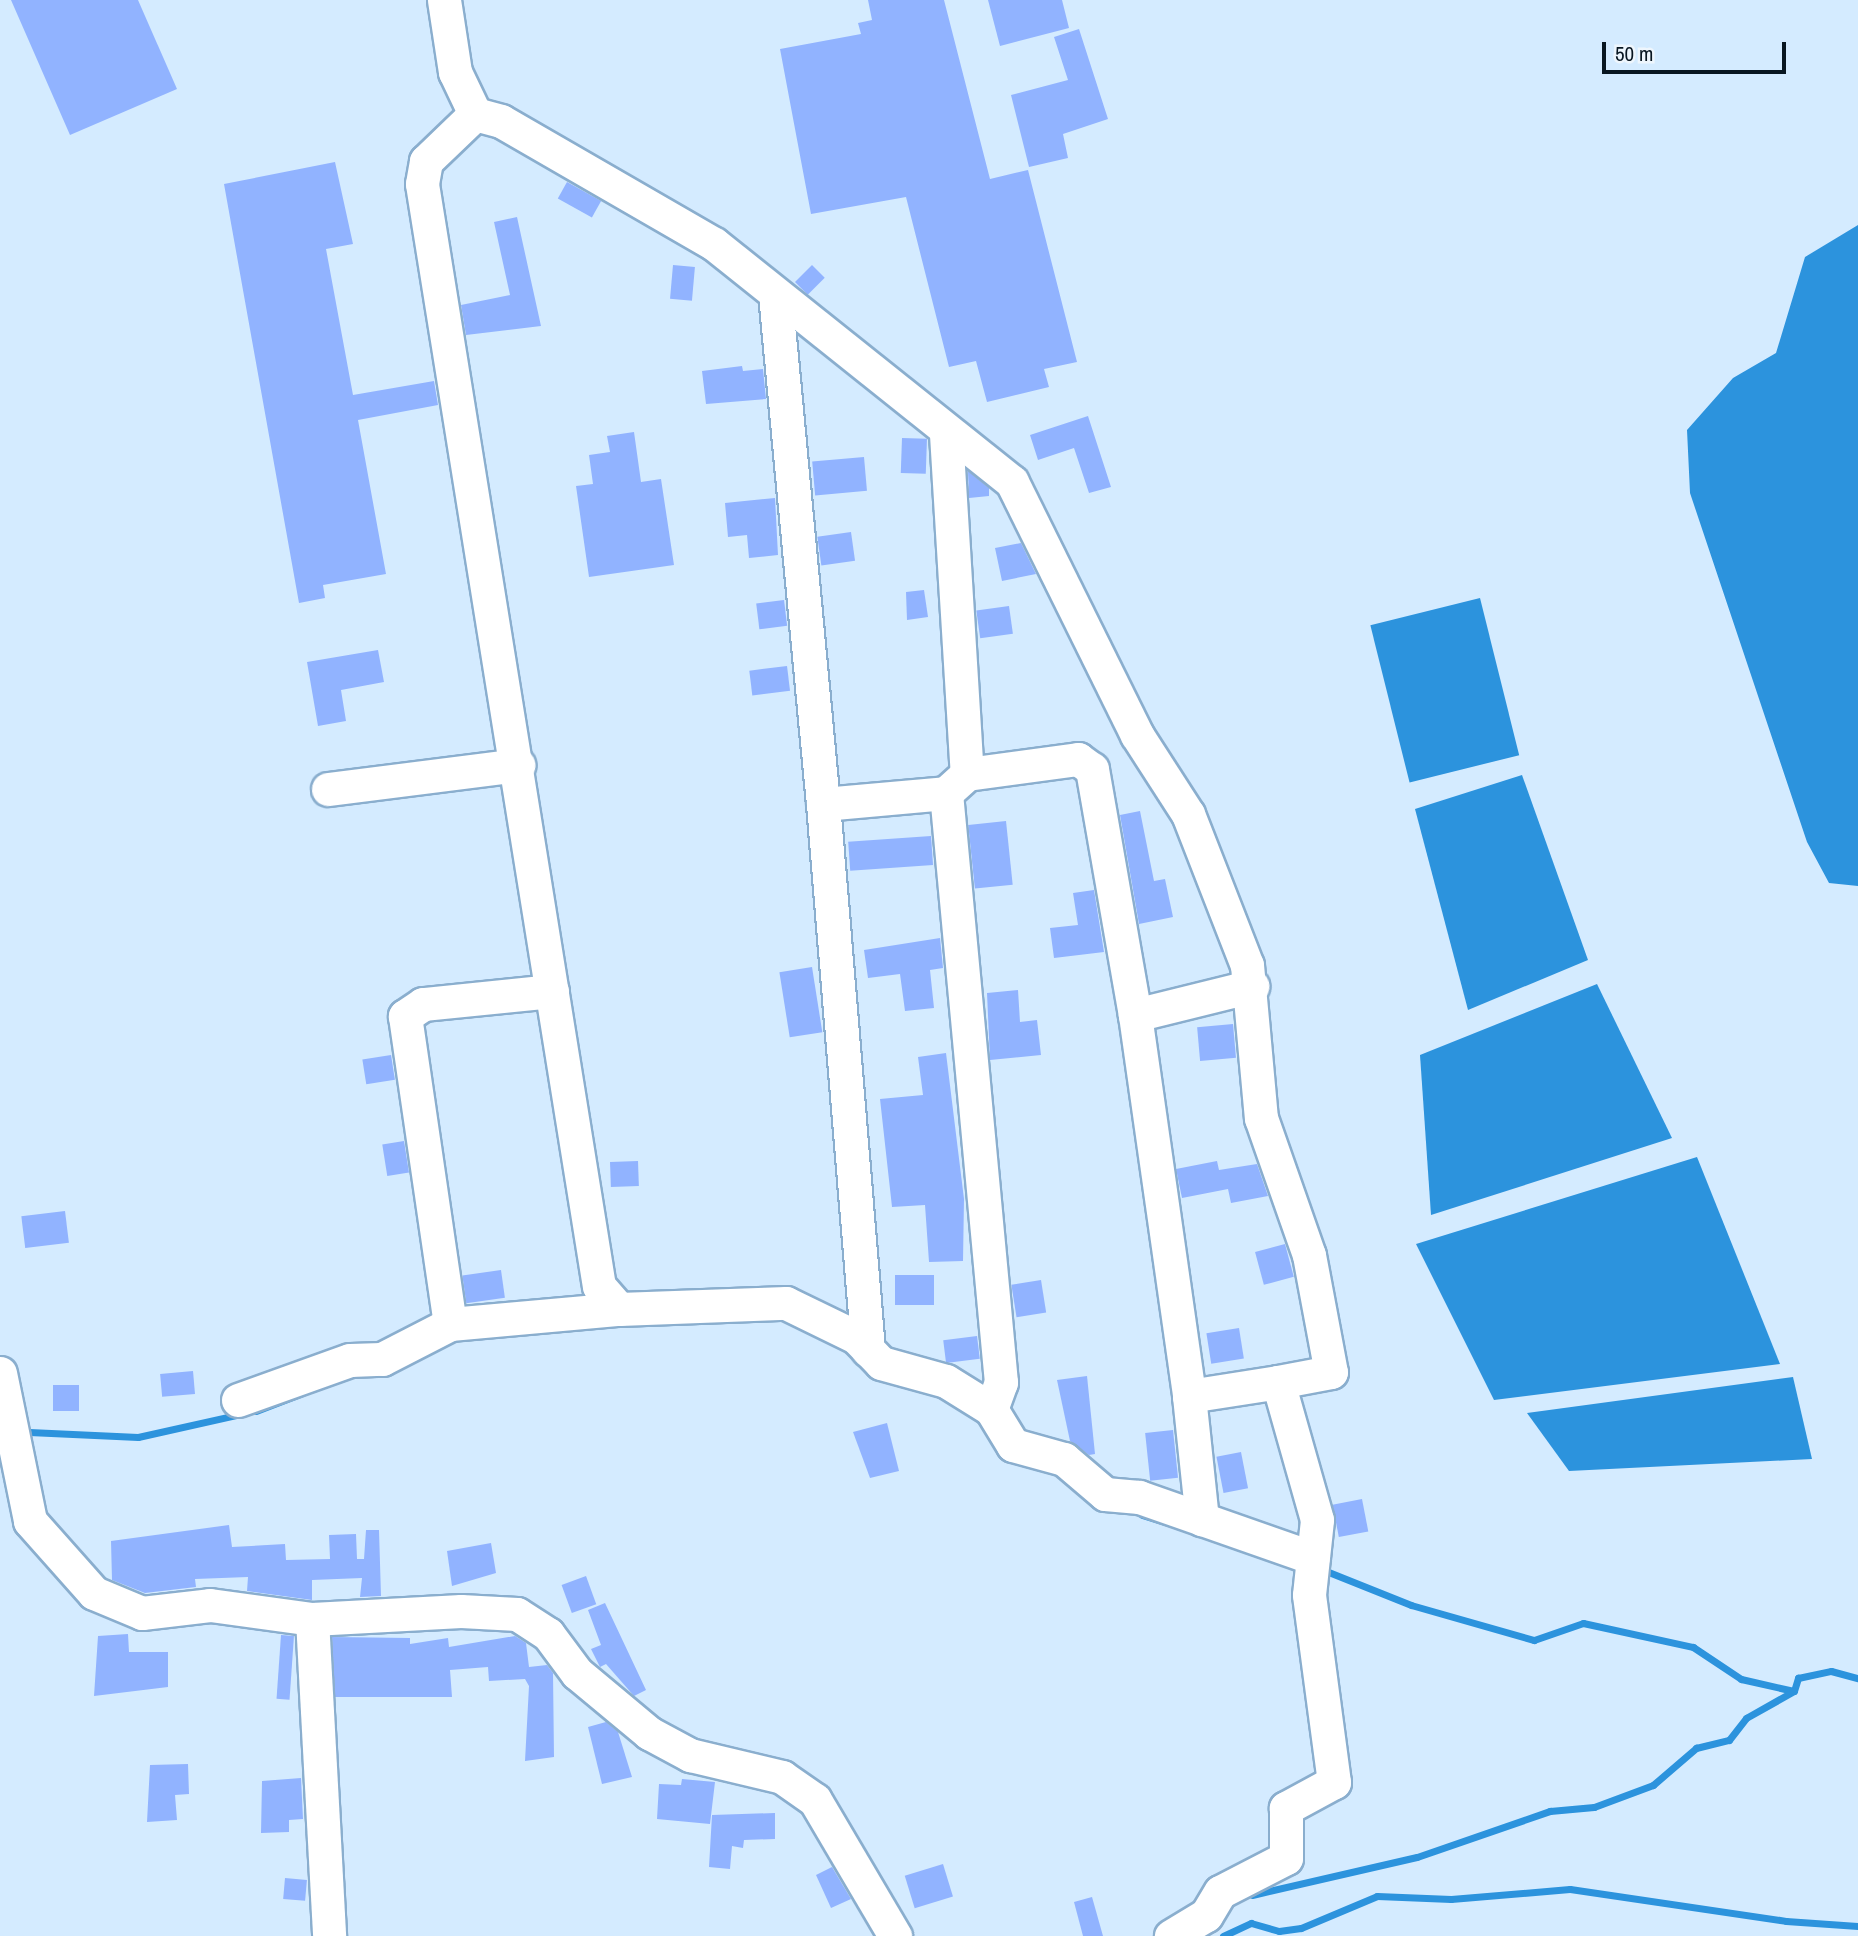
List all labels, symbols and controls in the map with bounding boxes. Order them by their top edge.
scale bar [1606,28,1790,72]
text: 50 m [1615,39,1653,68]

